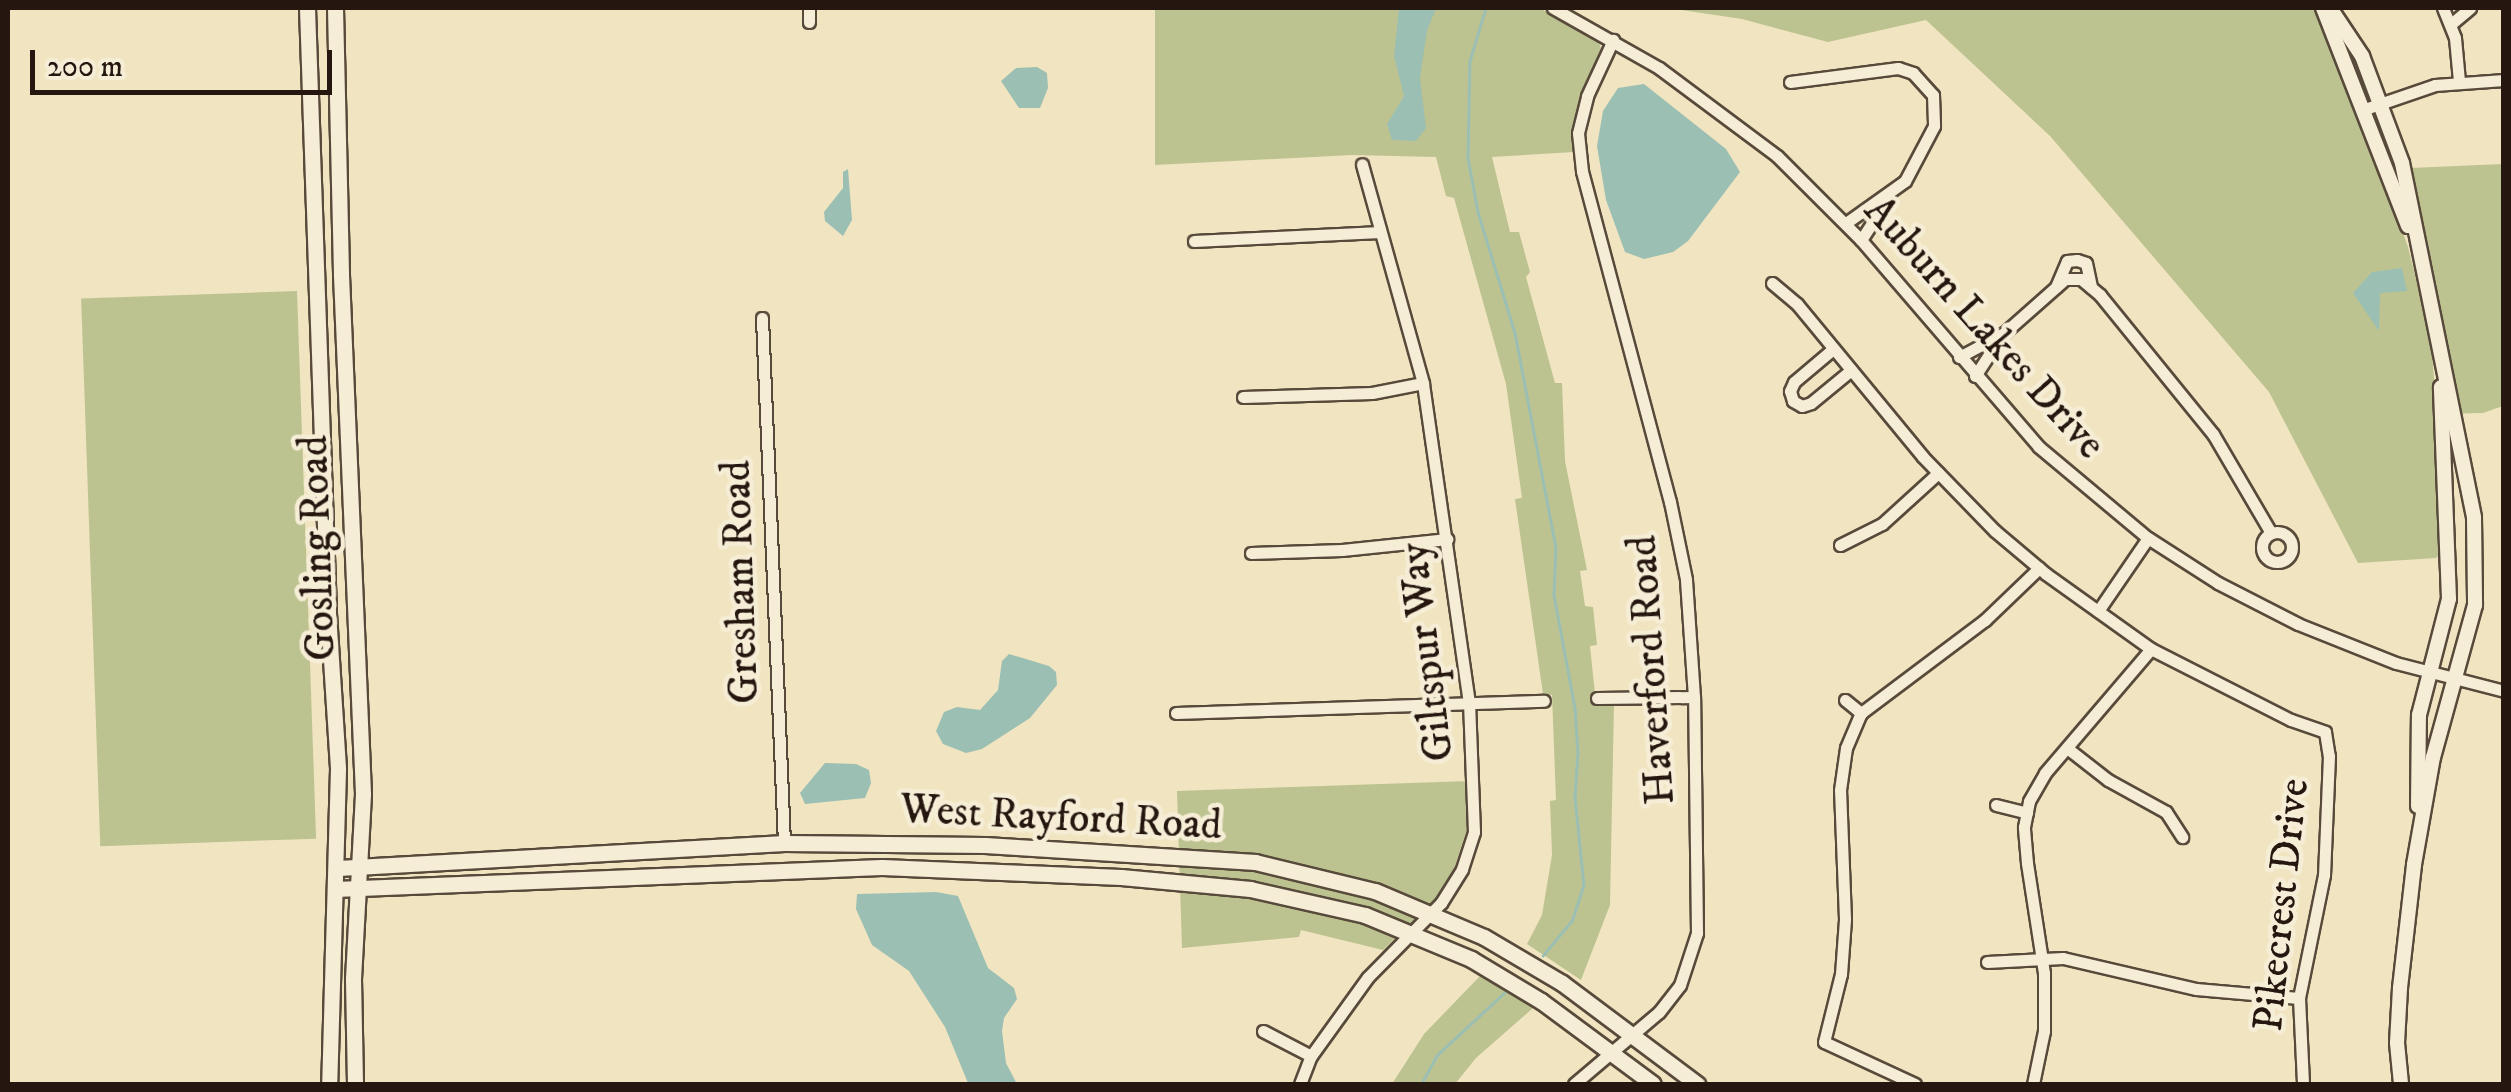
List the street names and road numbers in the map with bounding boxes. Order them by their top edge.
street label: Auburn Lakes Drive [1853,186,2115,470]
street label: Gosling Road [289,434,347,662]
street label: Gresham Road [712,459,770,705]
street label: Haverford Road [1617,533,1687,807]
street label: Giltspur Way [1389,540,1465,764]
street label: Pikecrest Drive [2244,776,2320,1034]
street label: West Rayford Road [899,784,1223,852]

